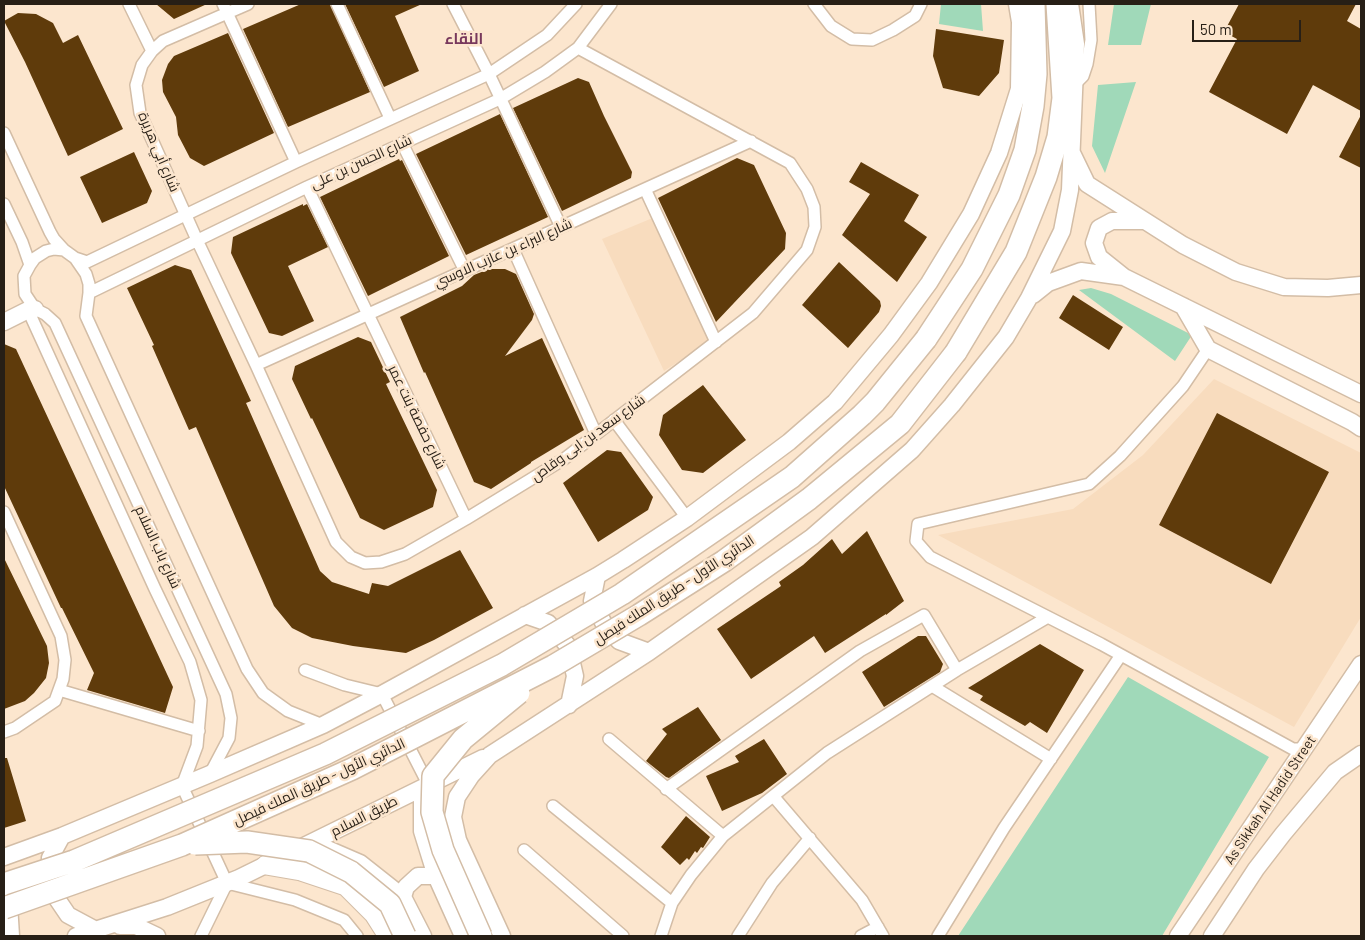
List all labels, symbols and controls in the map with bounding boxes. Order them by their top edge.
scale bar [1195,10,1304,42]
text: 50 m [1200,20,1232,38]
district label: النقاء [445,30,483,48]
street label: شارع أبي هريرة [135,110,183,194]
street label: شارع الحسن بن على [308,131,414,193]
street label: شارع البراء بن عازب الاوسي [431,215,575,291]
street label: شارع حفصة بنت عمر [385,362,449,472]
street label: شارع سعد بن ابى وقاص [528,391,648,485]
street label: شارع باب السلام [131,503,185,591]
street label: الدائري الأول - طريق الملك فيصل [591,532,757,648]
street label: As Sikkah Al Hadid Street [1221,732,1319,868]
street label: الدائري الأول - طريق الملك فيصل [230,735,408,829]
street label: طريق السلام [328,792,400,840]

